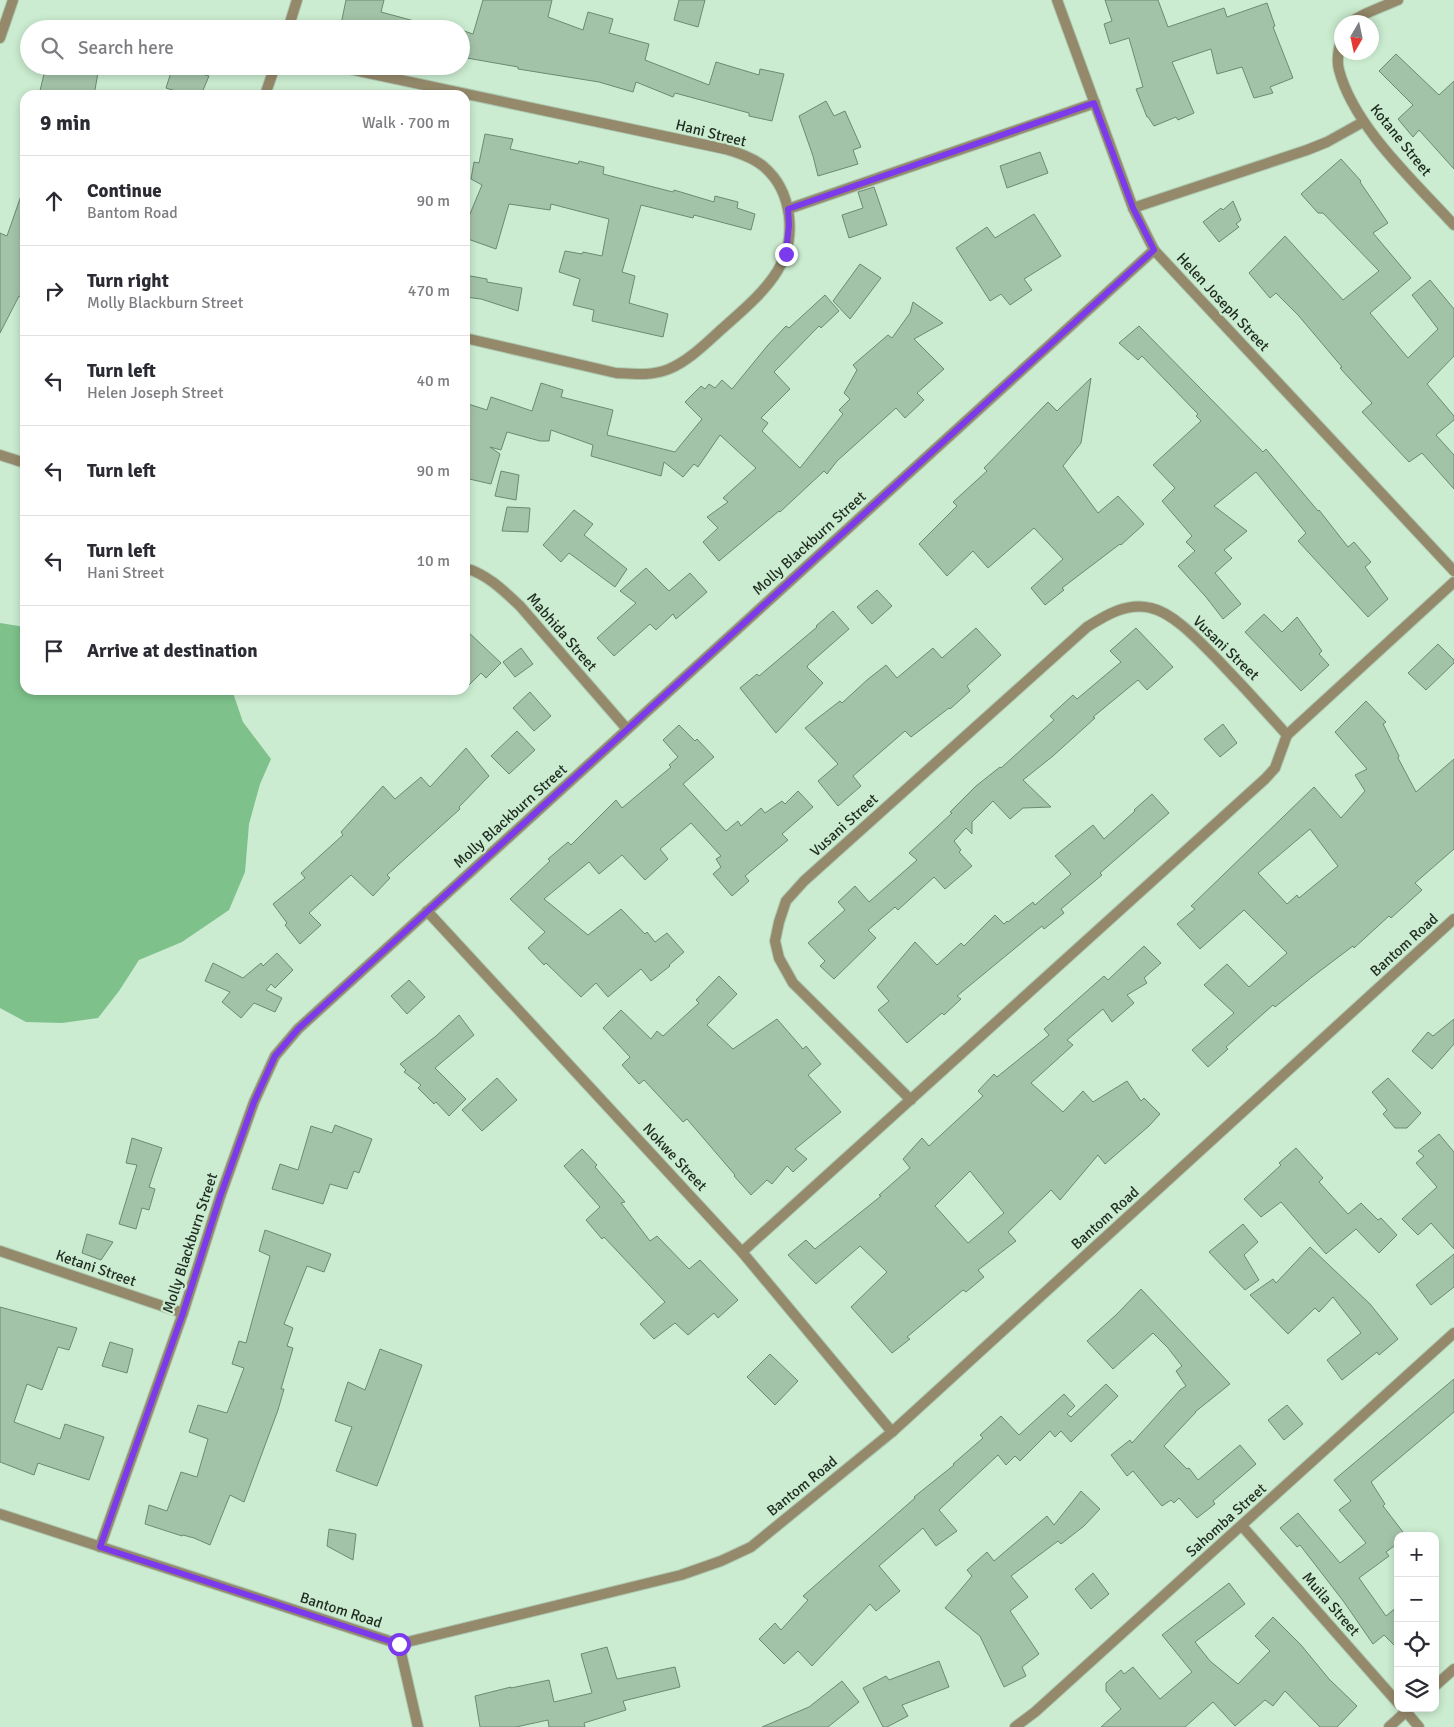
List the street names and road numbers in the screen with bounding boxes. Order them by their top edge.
street label: Kotane Street [1367,100,1435,180]
street label: Hani Street [674,116,748,150]
street label: Helen Joseph Street [1173,249,1273,355]
street label: Molly Blackburn Street [749,487,869,599]
street label: Mabhida Street [523,589,601,675]
street label: Vusani Street [1189,612,1263,684]
street label: Molly Blackburn Street [450,760,570,872]
street label: Vusani Street [806,790,882,860]
street label: Bantom Road [1366,910,1442,980]
street label: Nokwe Street [639,1119,711,1195]
street label: Molly Blackburn Street [159,1171,221,1315]
street label: Bantom Road [1067,1183,1143,1253]
street label: Ketani Street [54,1246,138,1290]
street label: Bantom Road [763,1452,841,1520]
street label: Sahomba Street [1182,1479,1270,1561]
street label: Muila Street [1298,1568,1364,1640]
street label: Bantom Road [298,1588,384,1632]

